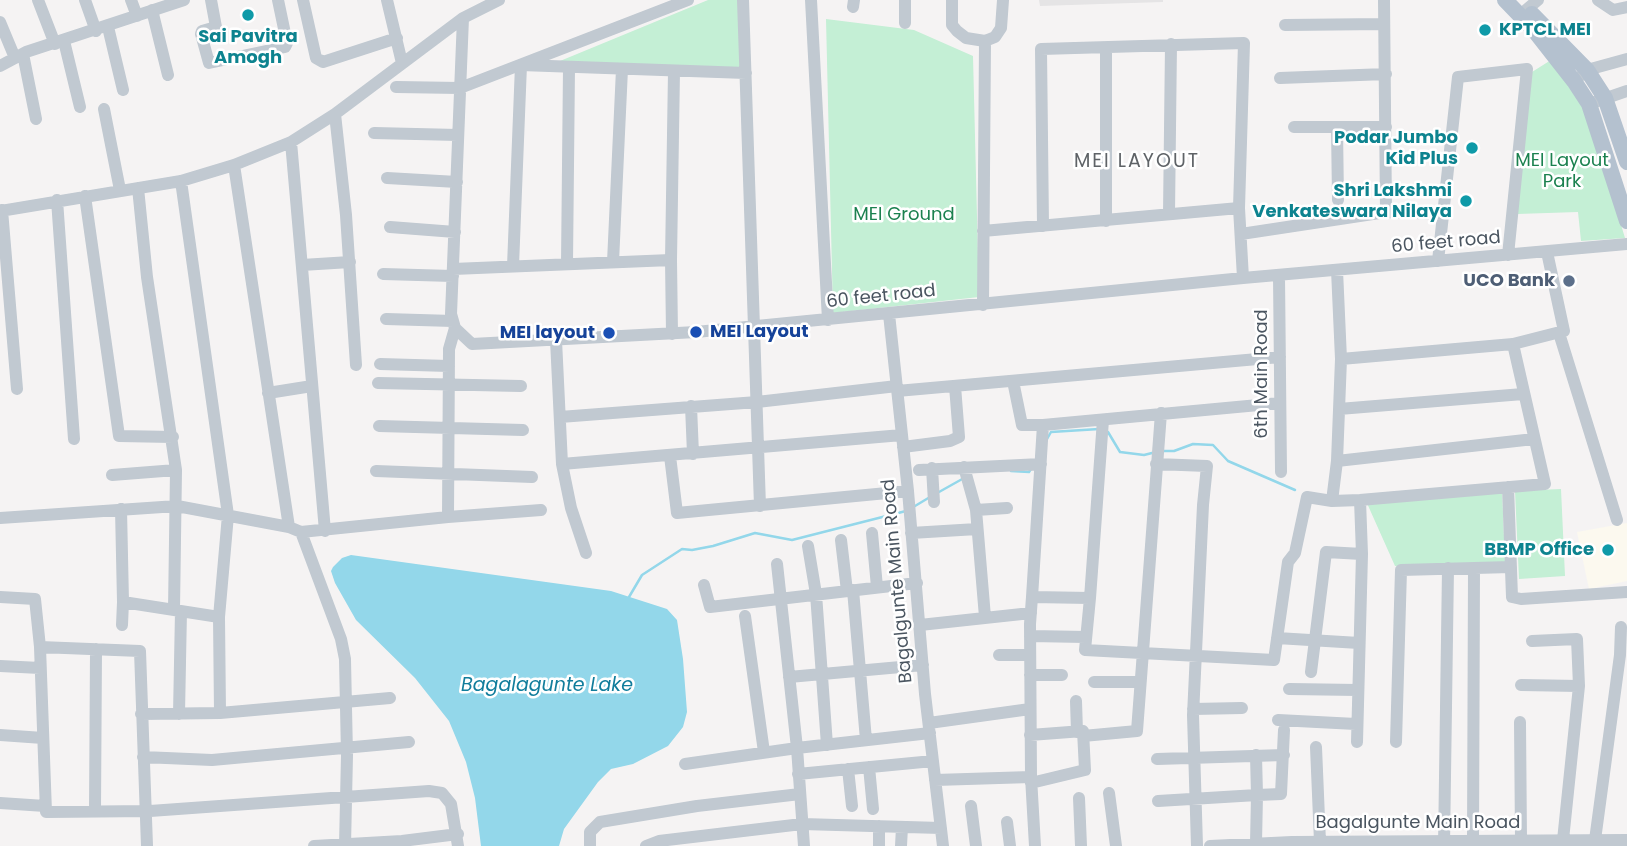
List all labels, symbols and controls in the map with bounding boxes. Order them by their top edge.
marker: Sai Pavitra Amogh [240,7,256,23]
place label: KPTCL MEI [1499,19,1591,41]
marker: KPTCL MEI [1477,22,1493,38]
place label: Sai Pavitra Amogh [198,26,298,68]
place label: Podar Jumbo Kid Plus [1334,127,1458,170]
marker: Podar Jumbo Kid Plus [1464,140,1480,156]
park label: MEI Layout Park [1515,150,1609,192]
district label: MEI LAYOUT [1075,151,1199,173]
place label: Shri Lakshmi Venkateswara Nilaya [1252,180,1452,222]
marker: Shri Lakshmi Venkateswara Nilaya [1458,193,1474,209]
park label: MEI Ground [853,204,955,226]
street label: 60 feet road [1390,227,1502,259]
place label: UCO Bank [1463,270,1555,292]
marker: UCO Bank [1561,273,1577,289]
street label: 60 feet road [825,281,937,313]
street label: 6th Main Road [1251,309,1273,439]
place label: MEI Layout [710,321,808,343]
place label: MEI layout [500,322,595,344]
marker: MEI Layout [688,324,704,340]
marker: MEI layout [601,325,617,341]
street label: Bagalgunte Main Road [878,478,918,684]
place label: BBMP Office [1484,539,1594,561]
marker: BBMP Office [1600,542,1616,558]
water label: Bagalagunte Lake [461,675,633,697]
street label: Bagalgunte Main Road [1316,812,1520,834]

